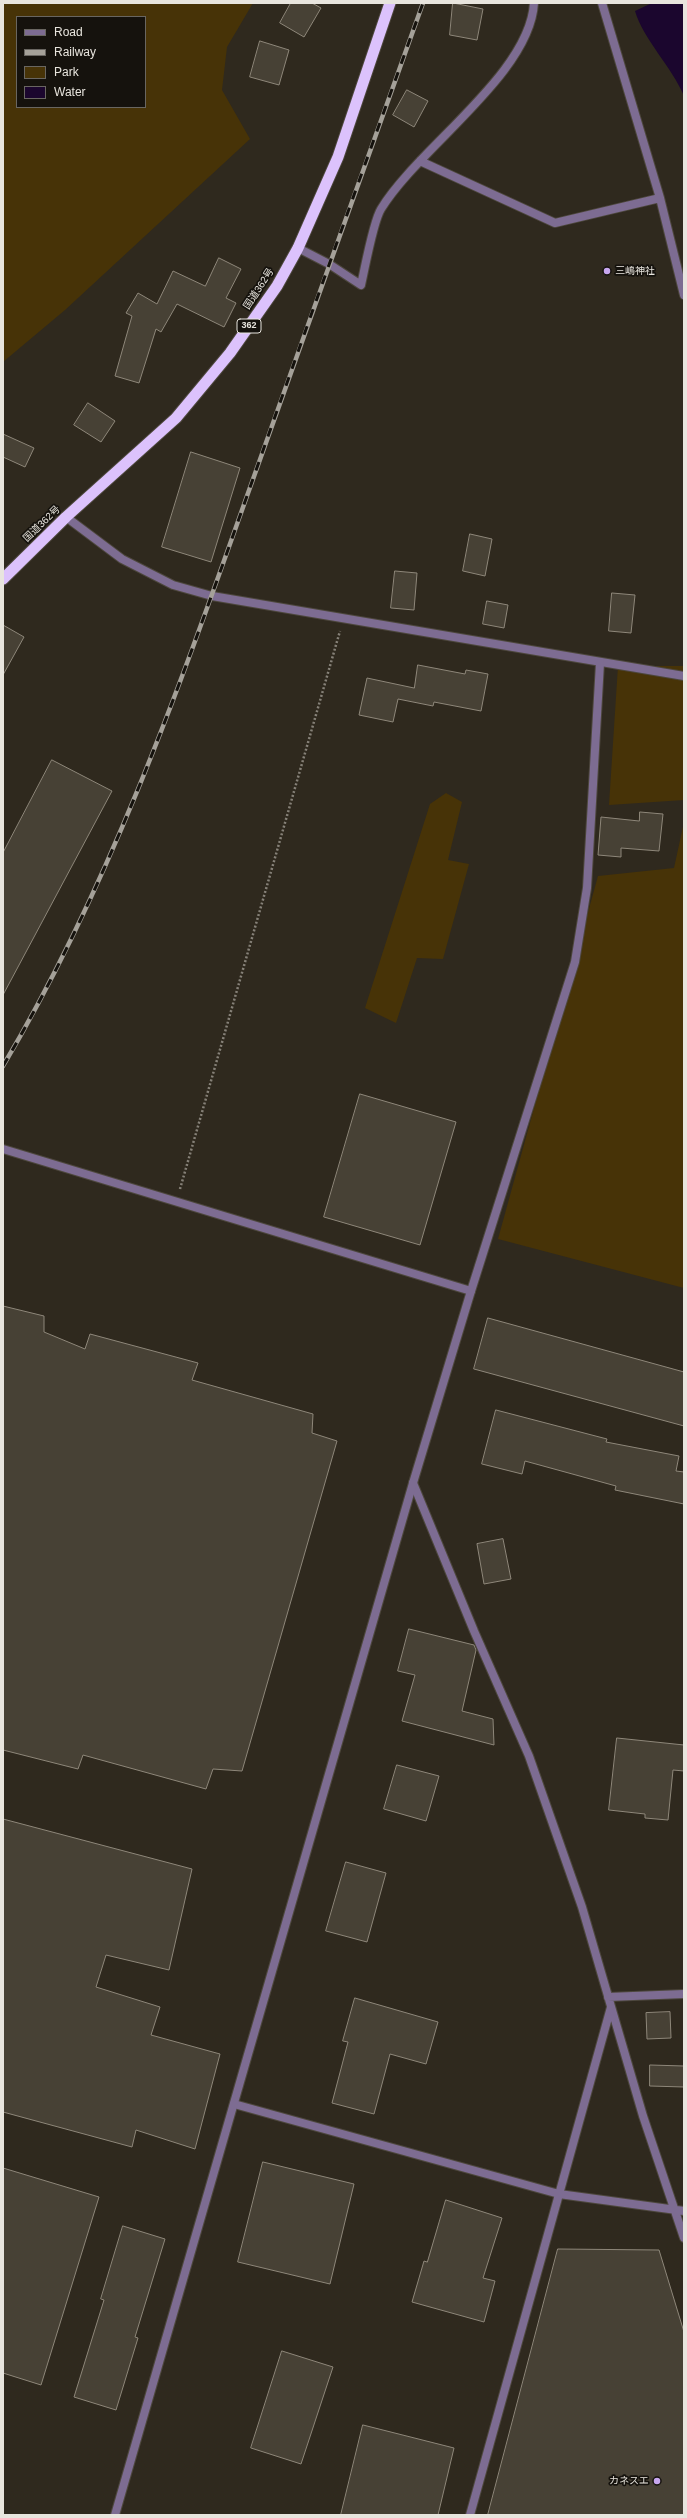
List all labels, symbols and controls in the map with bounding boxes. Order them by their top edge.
legend [16,16,146,108]
text: Road [54,25,83,39]
text: Railway [54,45,96,59]
text: Park [54,65,79,79]
text: Water [54,85,86,99]
place label: 三嶋神社 [615,265,655,277]
street label: 国道362号 [241,266,277,312]
marker: 三嶋神社 [602,266,612,276]
road number: 362 [237,319,261,333]
street label: 国道362号 [21,503,63,545]
place label: カネスエ [609,2475,649,2487]
marker: カネスエ [652,2476,662,2486]

